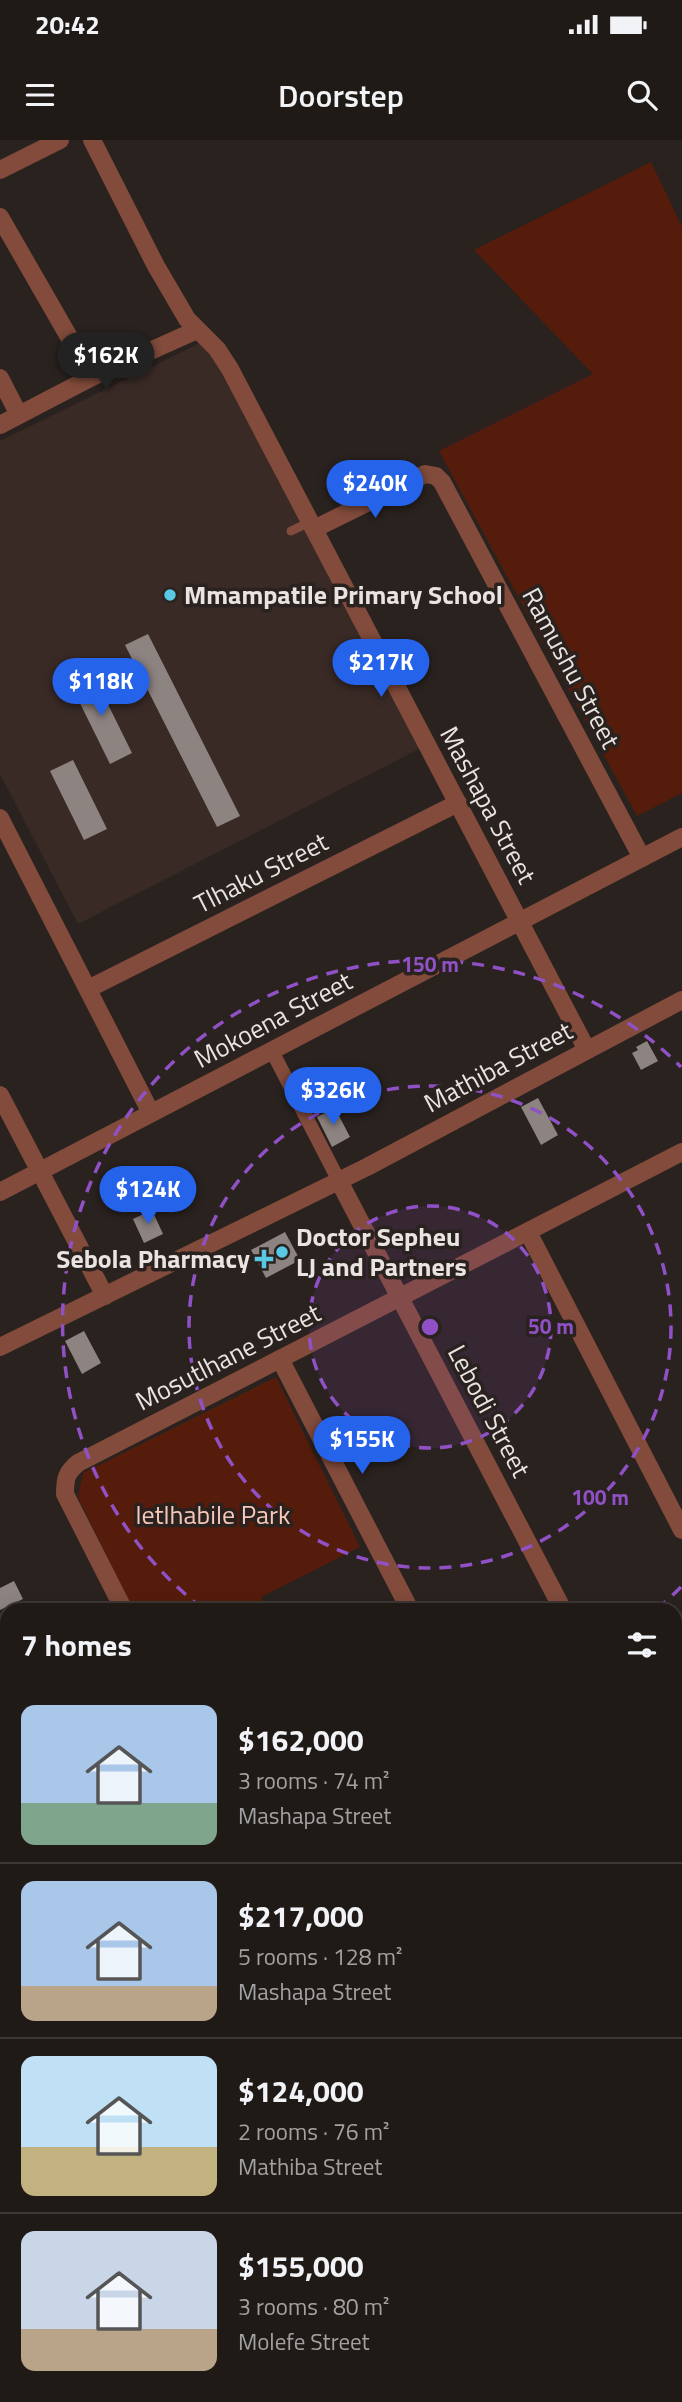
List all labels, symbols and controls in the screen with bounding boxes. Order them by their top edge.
text: 20:42 [35,5,100,44]
text: Doorstep [278,71,404,119]
icon: menu [21,76,59,114]
icon: search [623,76,661,114]
pin: $162K [57,332,155,392]
text: $162K [73,337,139,372]
pin: $240K [326,460,424,520]
text: $240K [342,465,408,500]
place label: Mmampatile Primary School [184,575,503,614]
street label: Ramushu Street [513,580,630,755]
marker: Mmampatile Primary School [162,587,178,603]
pin: $217K [332,640,430,699]
text: $217K [348,644,414,679]
pin: $118K [52,658,150,718]
text: $118K [68,663,134,698]
street label: Mashapa Street [431,719,546,890]
street label: Tlhaku Street [187,822,335,923]
text: 150 m [401,948,459,980]
street label: Mokoena Street [187,961,359,1078]
street label: Mathiba Street [417,1011,579,1122]
pin: $326K [284,1068,382,1127]
text: $326K [300,1072,366,1107]
pin: $124K [99,1166,197,1226]
text: $124K [115,1171,181,1206]
place label: Doctor Sepheu LJ and Partners [296,1217,467,1286]
place label: Sebola Pharmacy [56,1239,250,1278]
marker: Doctor Sepheu LJ and Partners [274,1244,290,1260]
marker: Sebola Pharmacy [256,1251,272,1267]
street label: Mosutlhane Street [128,1293,327,1420]
text: 50 m [528,1310,574,1342]
centre of rings [418,1315,442,1339]
street label: Lebodi Street [438,1338,541,1484]
pin: $155K [313,1416,411,1476]
text: $155K [329,1421,395,1456]
text: 100 m [571,1481,629,1513]
park label: letlhabile Park [135,1495,291,1534]
text: 7 homes [21,1622,132,1668]
icon: filters [623,1626,661,1664]
text: $162,000 [238,1717,364,1763]
icon: home [77,1733,161,1817]
text: 3 rooms · 74 m² [238,1763,389,1798]
text: Mashapa Street [238,1798,391,1833]
text: $217,000 [238,1893,364,1939]
icon: home [77,1909,161,1993]
text: 5 rooms · 128 m² [238,1939,402,1974]
text: Mashapa Street [238,1974,391,2009]
text: $124,000 [238,2068,364,2114]
icon: home [77,2084,161,2168]
text: 2 rooms · 76 m² [238,2114,389,2149]
text: Mathiba Street [238,2149,382,2184]
text: $155,000 [238,2243,364,2289]
icon: home [77,2259,161,2343]
text: 3 rooms · 80 m² [238,2289,389,2324]
text: Molefe Street [238,2324,370,2359]

